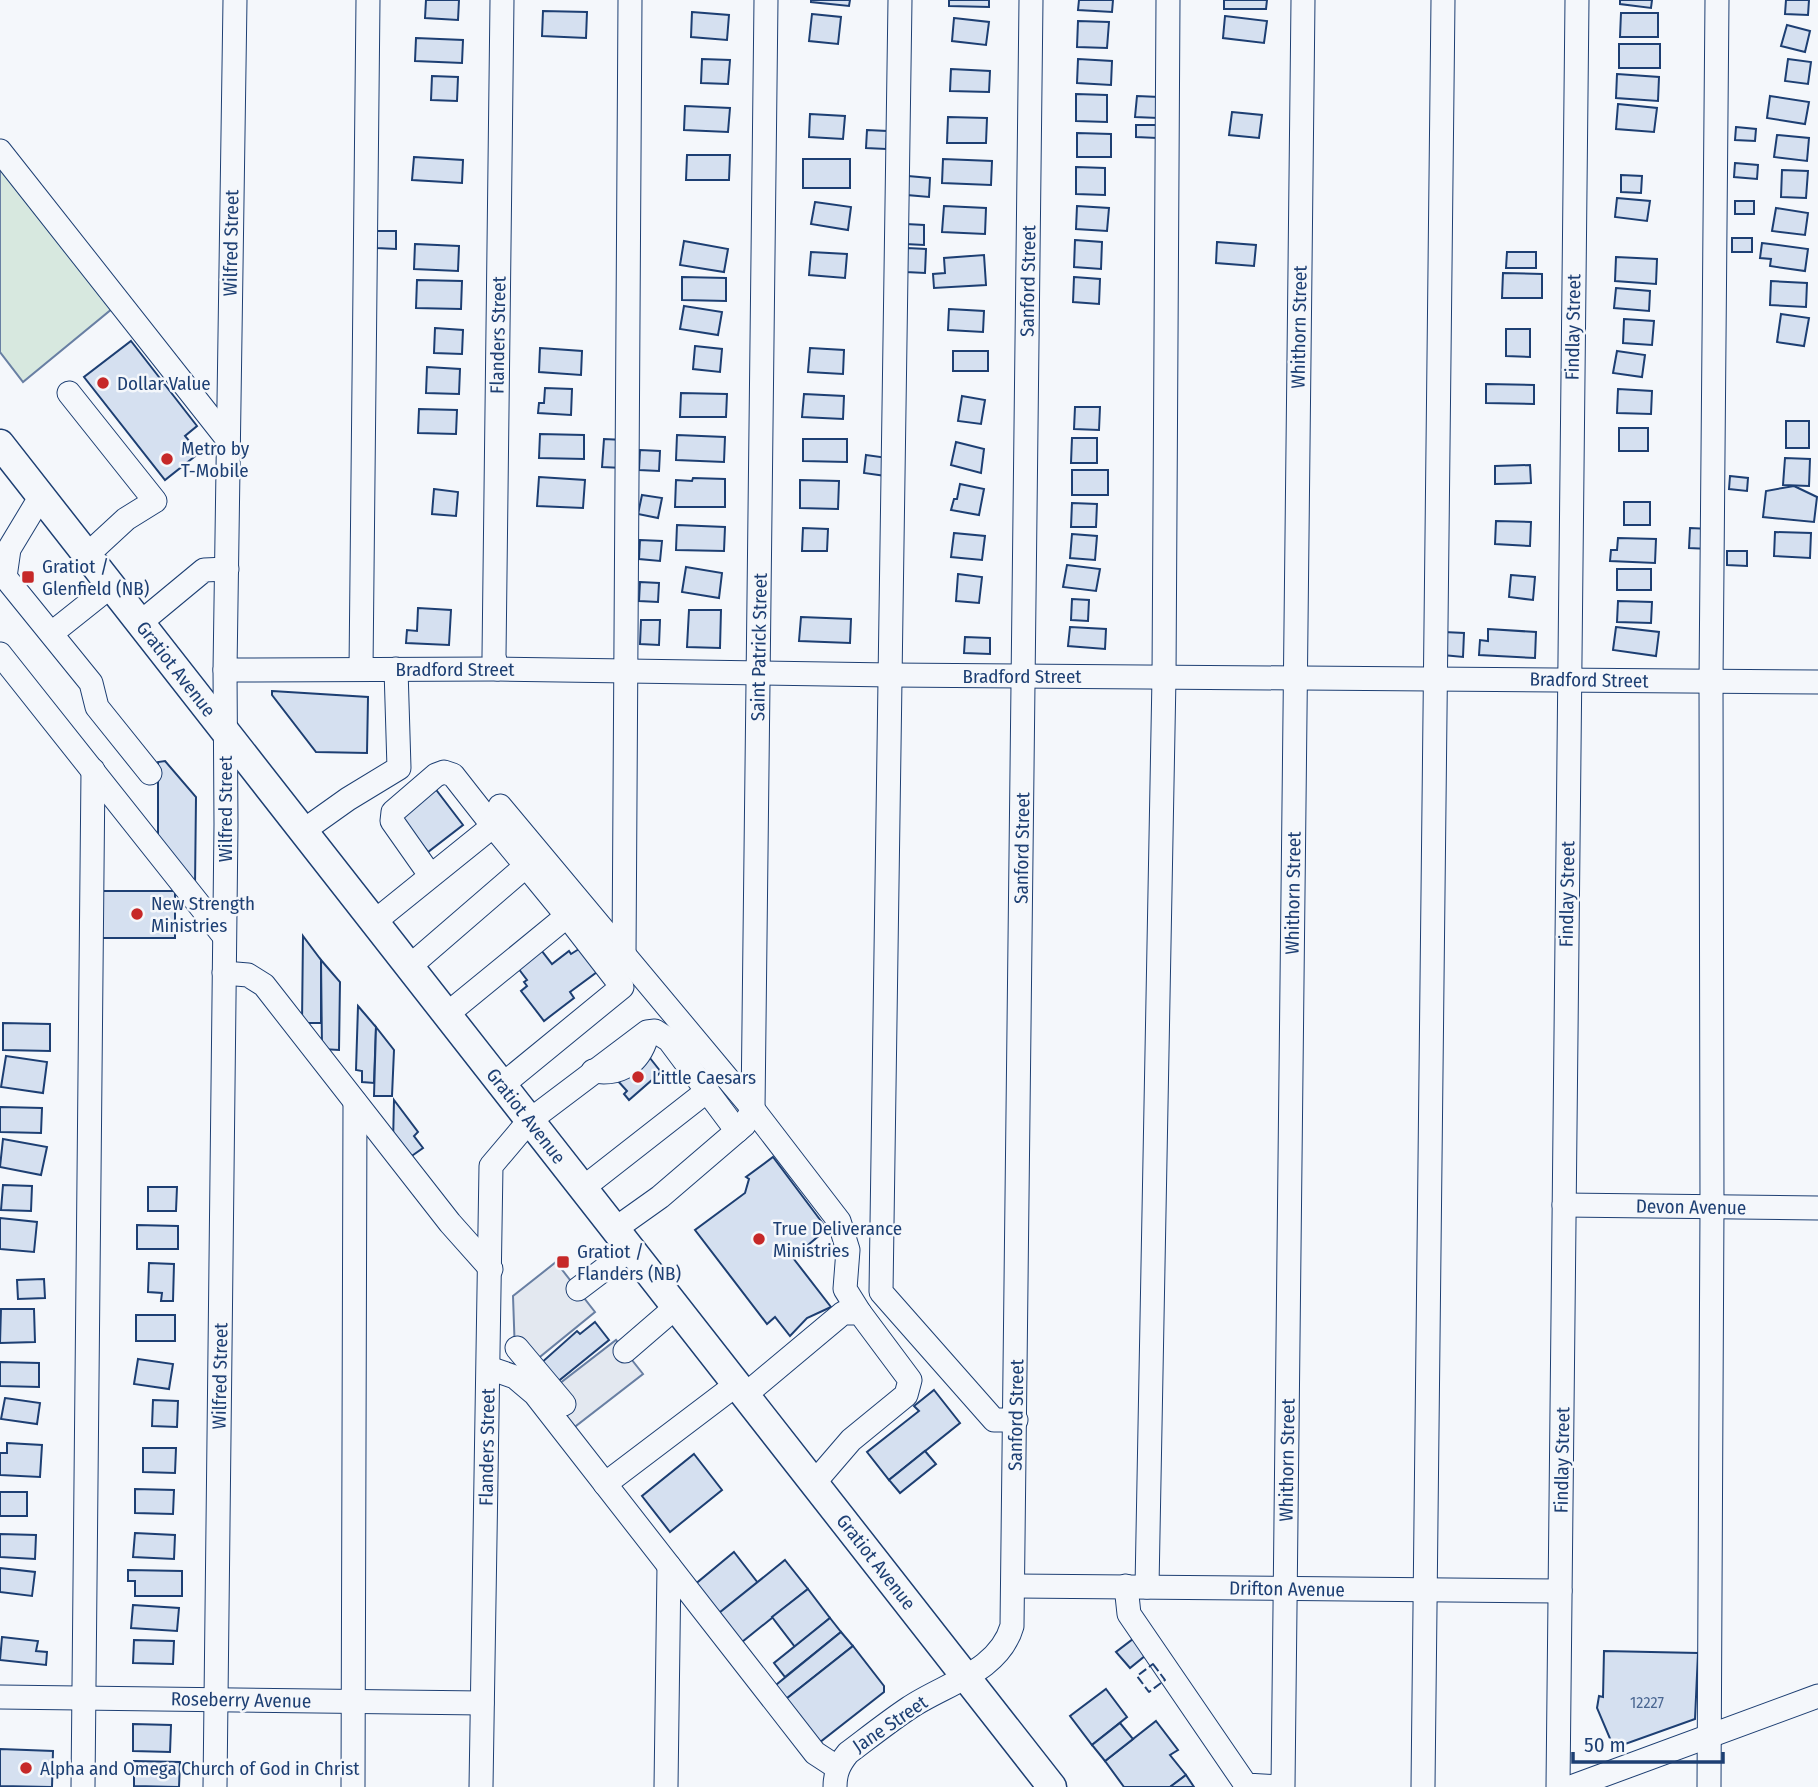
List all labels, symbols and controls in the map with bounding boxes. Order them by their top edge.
street label: Wilfred Street [219,189,243,297]
street label: Sanford Street [1016,224,1040,337]
street label: Whithorn Street [1286,264,1312,389]
street label: Findlay Street [1561,273,1585,380]
street label: Flanders Street [485,275,511,394]
place label: Dollar Value [117,372,211,395]
marker: Dollar Value [95,375,111,391]
place label: Metro by T-Mobile [181,437,250,482]
marker: Metro by T-Mobile [159,451,175,467]
place label: Gratiot / Glenfield (NB) [42,555,149,600]
marker: Gratiot / Glenfield (NB) [20,569,36,585]
street label: Saint Patrick Street [746,572,772,721]
street label: Gratiot Avenue [132,617,220,721]
street label: Bradford Street [395,658,515,681]
street label: Bradford Street [962,665,1082,688]
street label: Bradford Street [1529,667,1649,693]
street label: Wilfred Street [214,755,237,862]
street label: Sanford Street [1010,791,1034,904]
street label: Whithorn Street [1280,830,1306,955]
street label: Findlay Street [1555,840,1579,947]
place label: New Strength Ministries [151,892,255,937]
marker: New Strength Ministries [129,906,145,922]
street label: Gratiot Avenue [482,1064,570,1168]
place label: Little Caesars [652,1066,756,1089]
marker: Little Caesars [630,1069,646,1085]
street label: Devon Avenue [1636,1195,1746,1219]
place label: True Deliverance Ministries [773,1217,902,1262]
marker: True Deliverance Ministries [751,1231,767,1247]
place label: Gratiot / Flanders (NB) [577,1240,681,1285]
marker: Gratiot / Flanders (NB) [555,1254,571,1270]
street label: Wilfred Street [208,1322,232,1430]
street label: Sanford Street [1004,1358,1028,1471]
street label: Flanders Street [474,1387,500,1506]
street label: Whithorn Street [1274,1397,1300,1522]
street label: Findlay Street [1550,1406,1574,1513]
street label: Gratiot Avenue [832,1510,920,1614]
street label: Drifton Avenue [1229,1576,1345,1602]
street label: Roseberry Avenue [171,1687,311,1713]
street label: Jane Street [848,1690,932,1757]
house number: 12227 [1630,1693,1664,1712]
scale bar [1573,1720,1724,1764]
text: 50 m [1584,1732,1626,1758]
place label: Alpha and Omega Church of God in Christ [40,1757,360,1780]
marker: Alpha and Omega Church of God in Christ [18,1760,34,1776]

